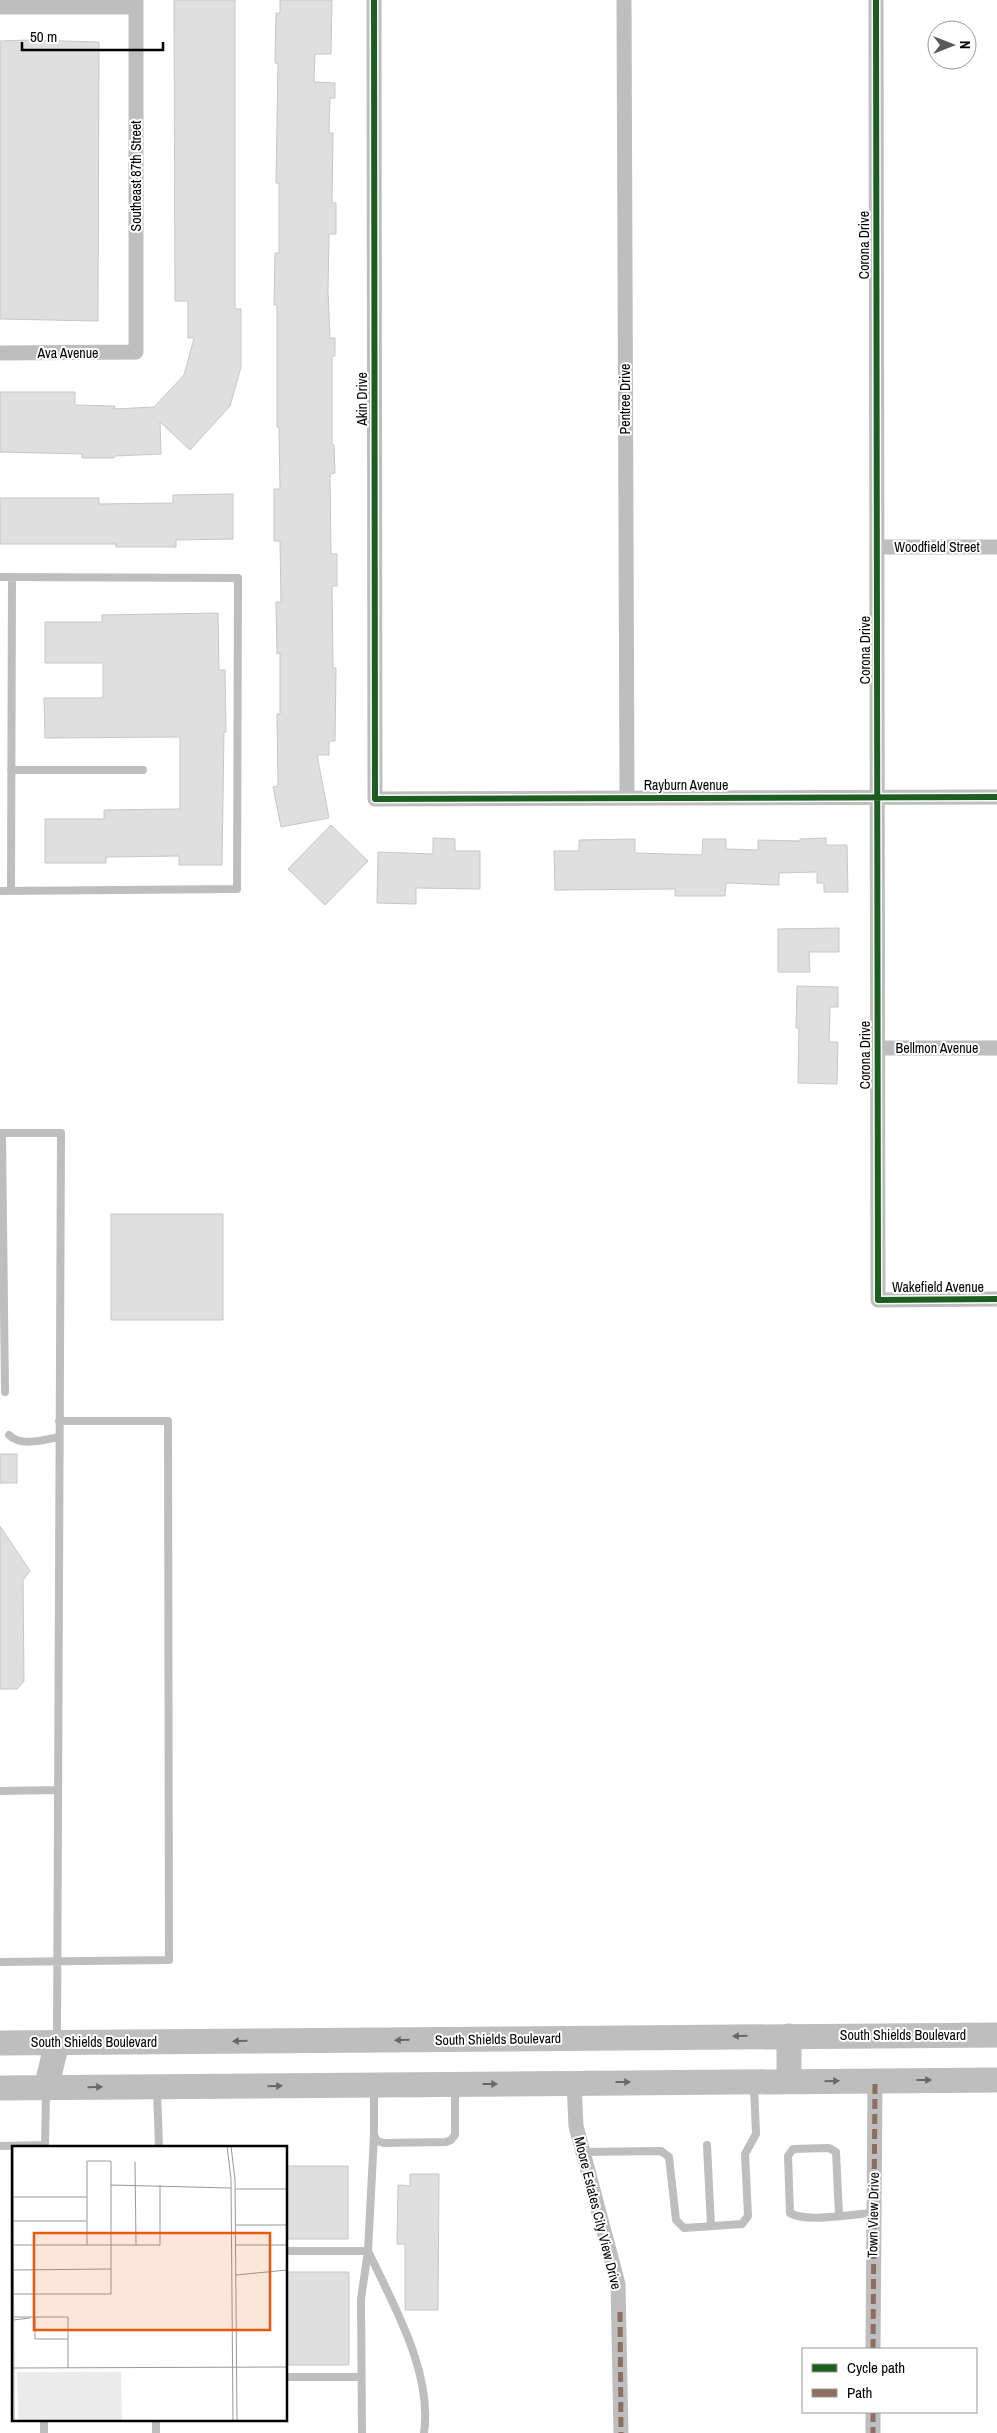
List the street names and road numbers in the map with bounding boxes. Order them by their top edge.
street label: Southeast 87th Street [127,120,145,232]
street label: Corona Drive [855,211,873,279]
street label: Ava Avenue [37,344,98,362]
street label: Pentree Drive [616,364,634,434]
street label: Akin Drive [353,372,371,427]
street label: Woodfield Street [894,538,980,556]
street label: Corona Drive [856,616,874,684]
street label: Rayburn Avenue [644,776,728,794]
street label: Corona Drive [856,1021,874,1089]
street label: Bellmon Avenue [896,1039,978,1057]
street label: Wakefield Avenue [892,1278,984,1296]
street label: South Shields Boulevard [840,2026,966,2044]
street label: South Shields Boulevard [435,2029,561,2049]
street label: South Shields Boulevard [31,2033,157,2051]
street label: Moore Estates City View Drive [570,2135,626,2291]
street label: Town View Drive [863,2172,883,2258]

